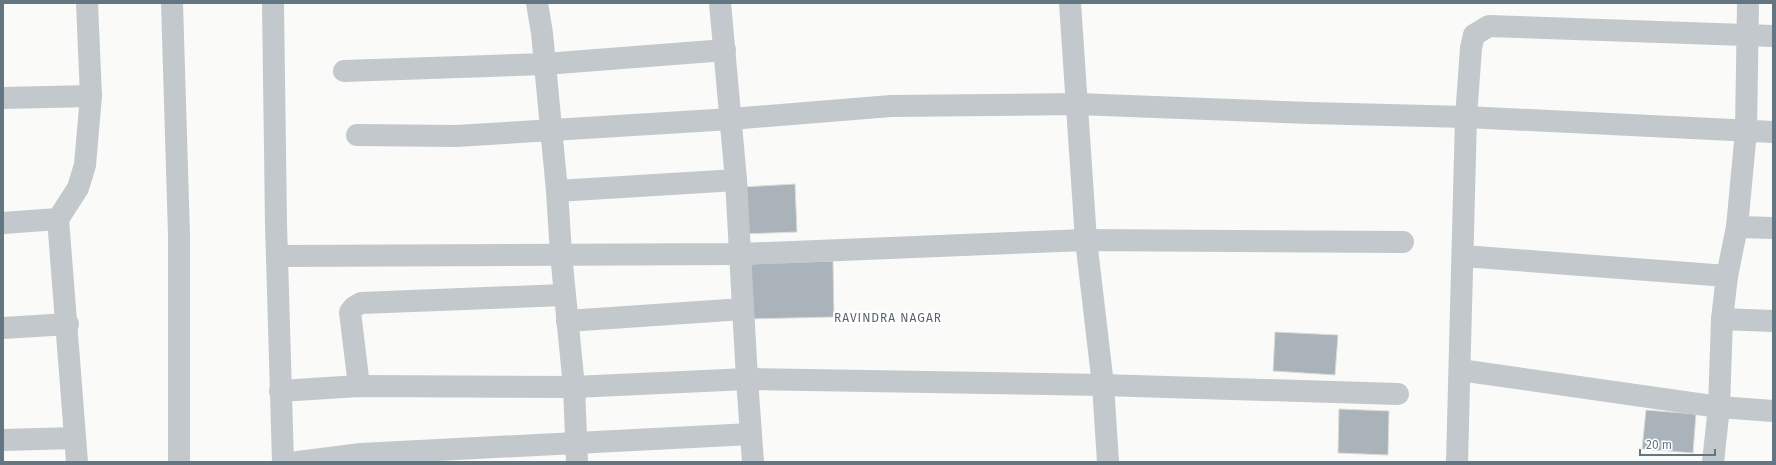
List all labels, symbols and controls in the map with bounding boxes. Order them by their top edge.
district label: RAVINDRA NAGAR [834,311,942,325]
scale bar [1640,431,1715,457]
text: 20 m [1646,438,1672,452]

